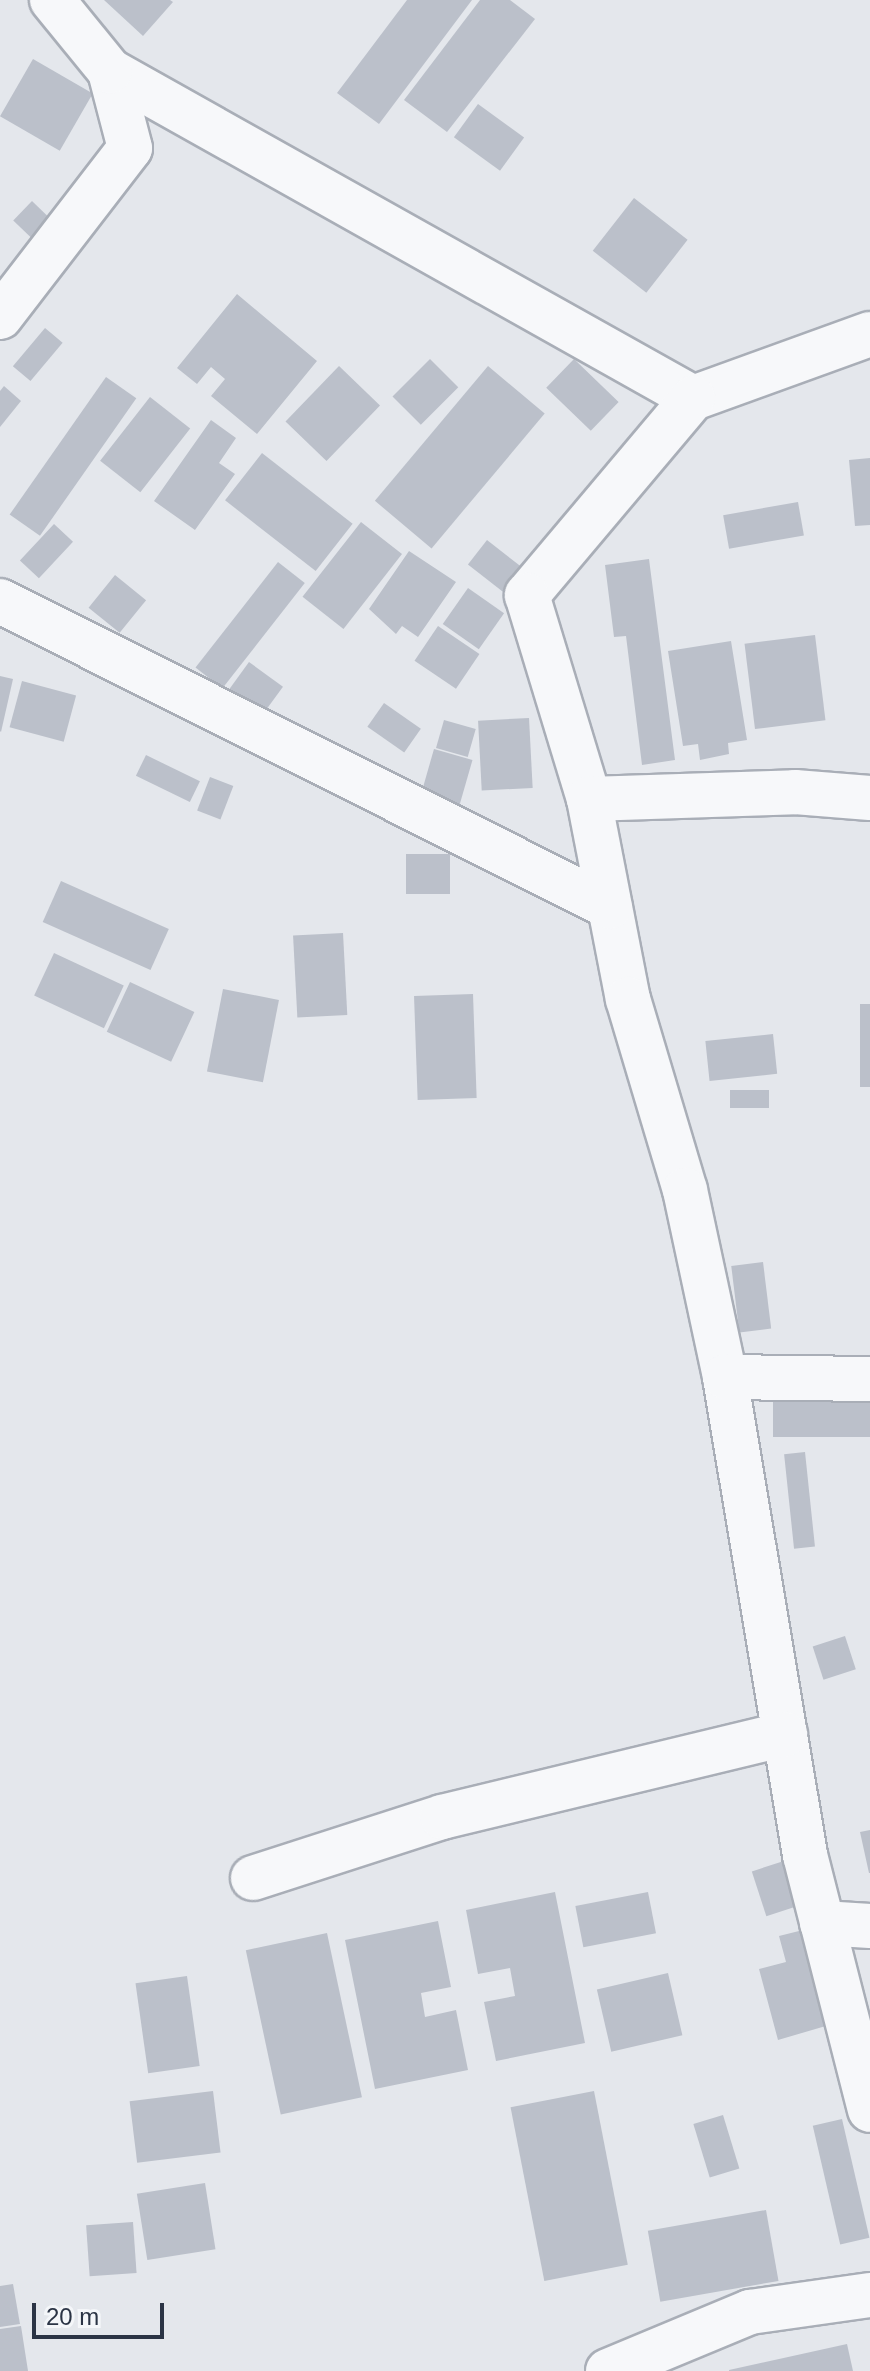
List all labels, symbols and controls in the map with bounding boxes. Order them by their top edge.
scale bar [36,2287,168,2337]
text: 20 m [46,2303,99,2330]

